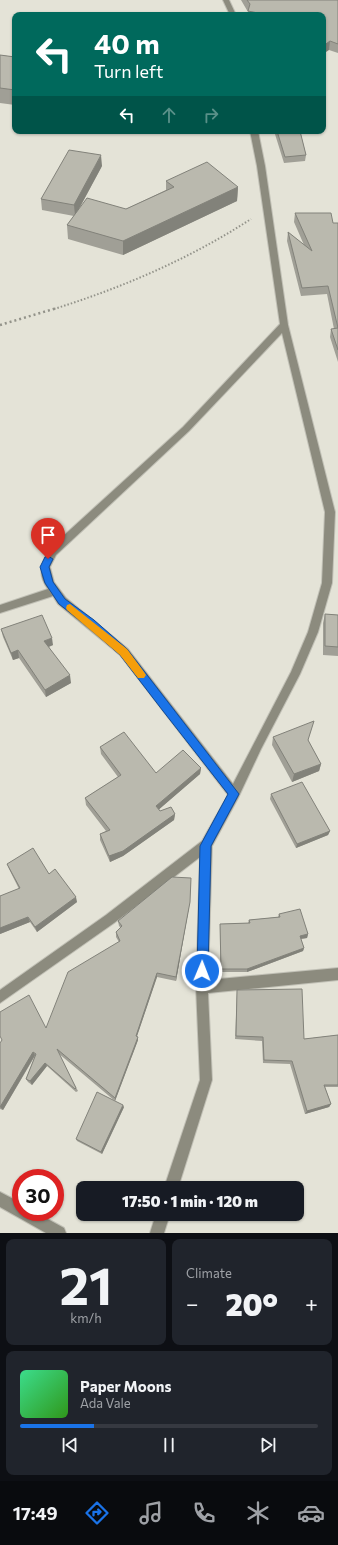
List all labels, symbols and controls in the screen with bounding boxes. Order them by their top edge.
text: 40 m [94,26,160,60]
icon: left [28,28,80,80]
text: Turn left [94,60,163,82]
icon: left [116,104,138,126]
icon: ahead [158,104,180,126]
icon: right [200,104,222,126]
pin [31,518,65,559]
icon: arrive [37,524,59,546]
position arrow [181,950,223,992]
speed limit sign: 30 [12,1169,64,1221]
text: 17:50 · 1 min · 120 m [122,1192,258,1210]
text: 21 [59,1252,113,1316]
text: Climate [186,1265,232,1281]
text: 20° [225,1285,278,1322]
text: − [186,1290,199,1317]
text: + [305,1290,318,1317]
text: km/h [70,1310,102,1326]
text: Paper Moons [80,1377,171,1395]
text: Ada Vale [80,1395,131,1411]
icon: previous [59,1434,81,1456]
icon: pause [158,1434,180,1456]
icon: next [257,1434,279,1456]
icon: directions [83,1499,111,1527]
icon: music [137,1499,165,1527]
icon: phone [190,1499,218,1527]
icon: climate [244,1499,272,1527]
icon: car [297,1499,325,1527]
text: 17:49 [13,1502,58,1524]

